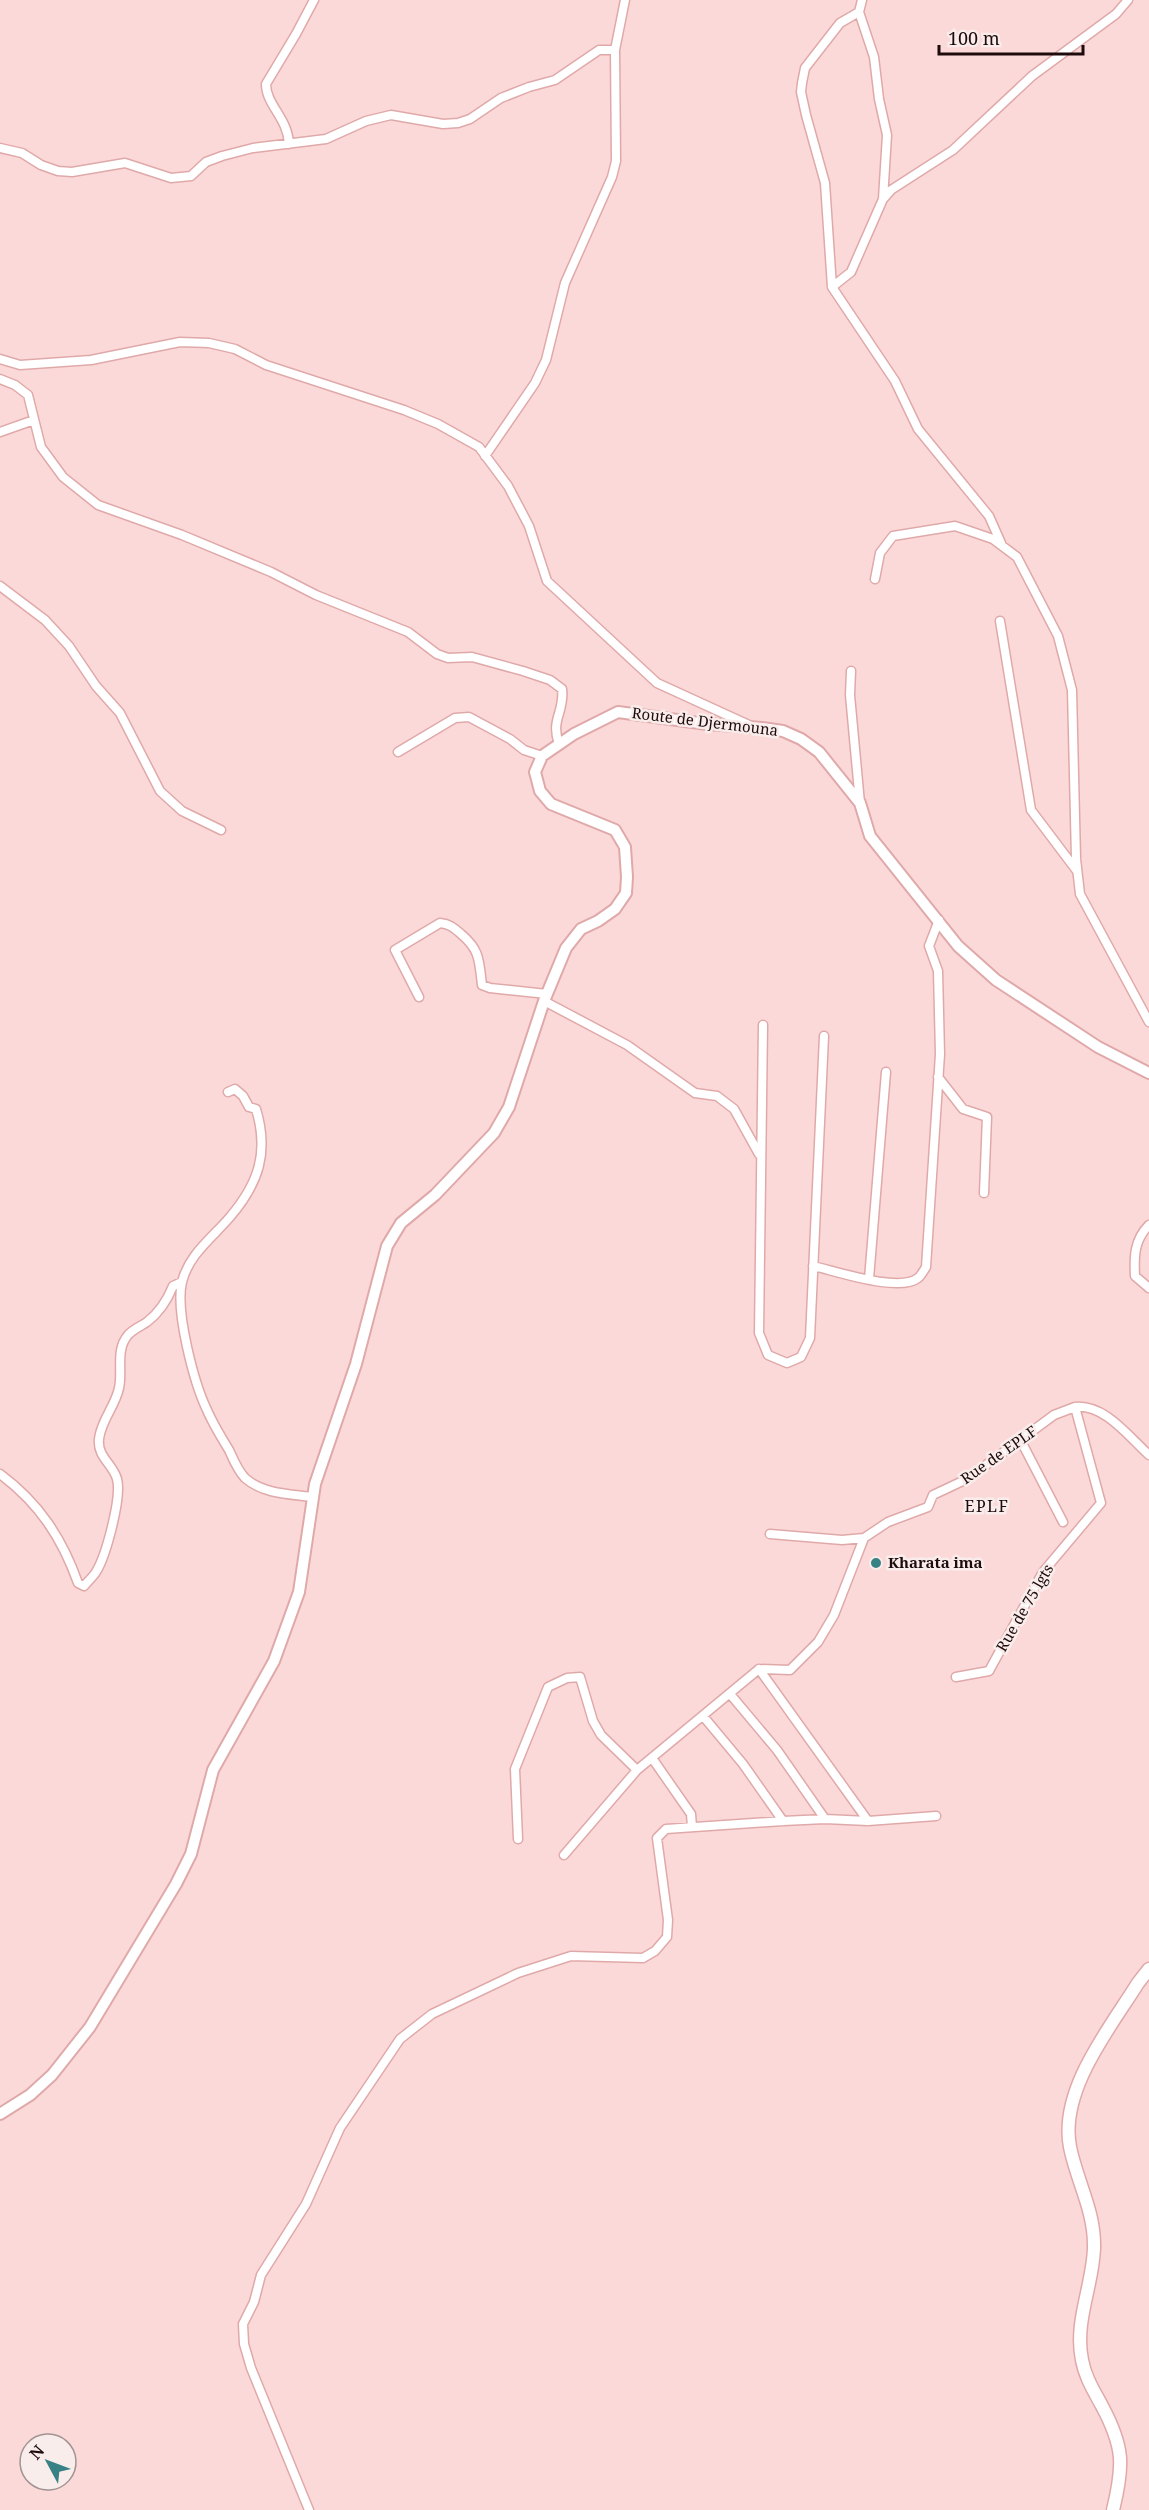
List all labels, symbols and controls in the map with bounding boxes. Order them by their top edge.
scale bar [939,18,1083,56]
text: 100 m [948,26,1000,50]
street label: Route de Djermouna [631,702,779,740]
street label: Rue de EPLF [956,1420,1041,1488]
district label: EPLF [964,1495,1010,1517]
place label: Kharata ima [888,1552,983,1572]
marker: Kharata ima [869,1556,883,1570]
street label: Rue de 75 lgts [991,1560,1057,1655]
north arrow [18,2432,78,2492]
text: N [24,2440,49,2464]

